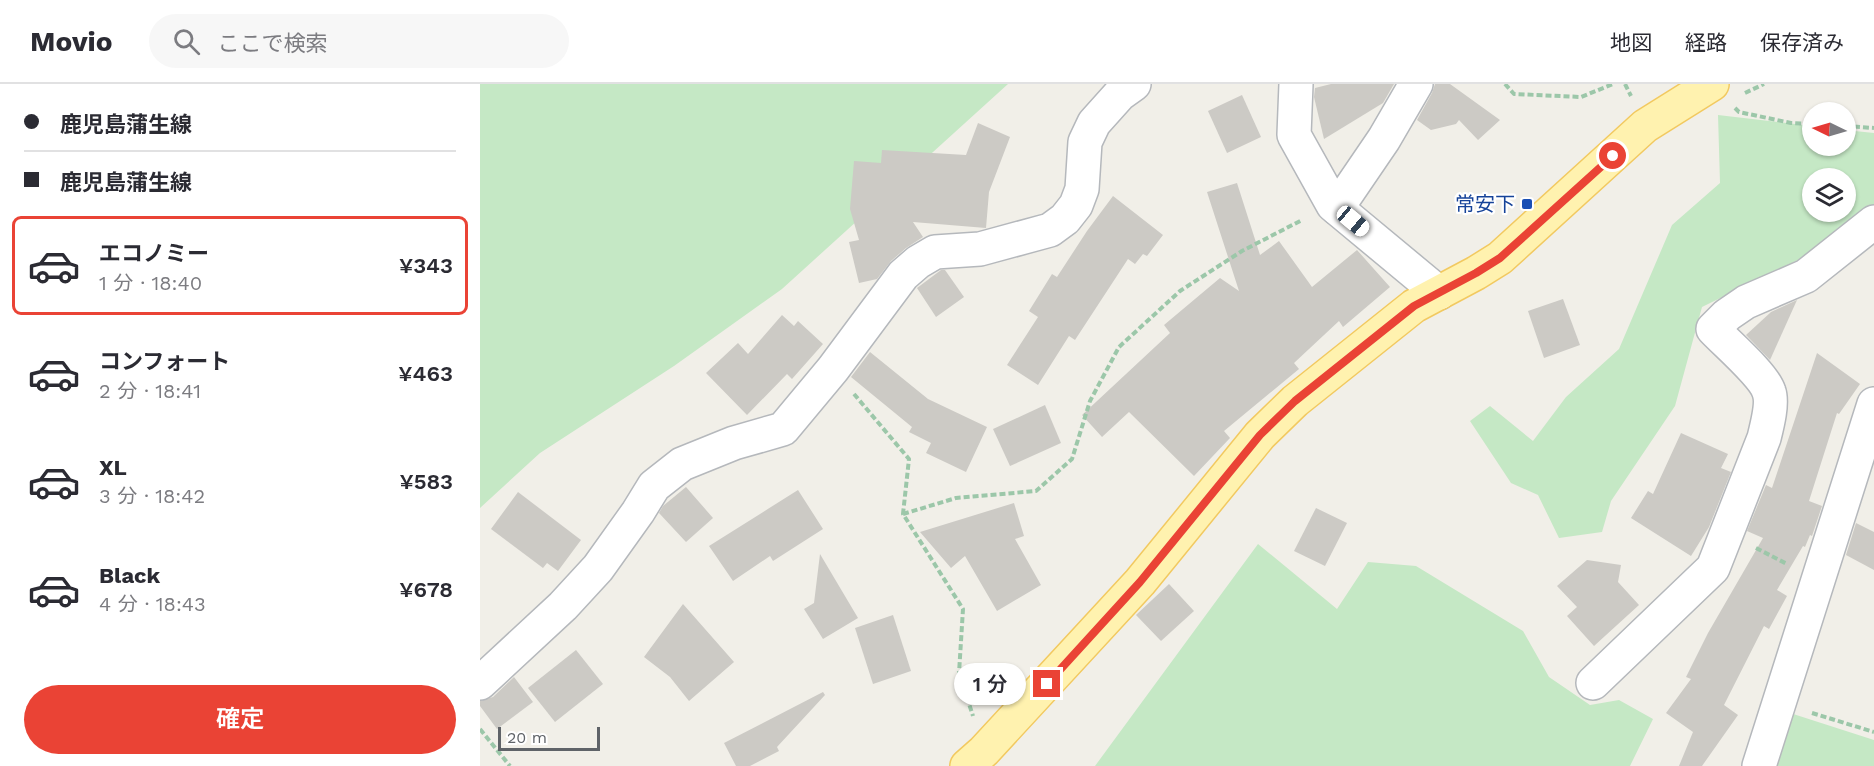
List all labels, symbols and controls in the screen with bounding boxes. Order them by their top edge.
search box [149,14,569,68]
text: Movio [30,25,113,58]
icon: search [170,25,203,58]
text: 地図 [1610,30,1652,55]
text: 経路 [1685,30,1727,55]
text: 保存済み [1760,30,1844,55]
text: ここで検索 [218,31,328,56]
north arrow [1802,102,1856,156]
map controls [1802,102,1856,222]
text: 鹿児島蒲生線 [60,112,192,137]
route start [1599,142,1626,169]
button: layers [1802,168,1856,222]
text: 鹿児島蒲生線 [60,170,192,195]
place label: 常安下 [1455,192,1515,216]
marker: 常安下 [1520,197,1534,211]
car [1333,203,1373,239]
icon: car [27,239,81,293]
text: エコノミー [99,241,209,266]
text: ¥343 [399,253,453,278]
text: 1 分 · 18:40 [99,271,202,295]
icon: car [27,347,81,401]
text: コンフォート [99,349,230,374]
text: ¥463 [398,361,453,386]
text: 2 分 · 18:41 [99,379,201,403]
icon: car [27,455,81,509]
text: XL [99,455,127,480]
text: ¥583 [400,469,453,494]
text: 3 分 · 18:42 [99,484,205,508]
icon: car [27,563,81,617]
text: Black [99,563,160,588]
text: ¥678 [399,577,453,602]
text: 4 分 · 18:43 [99,592,206,616]
callout: 1 分 [954,663,1026,705]
route end [1033,670,1060,697]
text: 1 分 [973,672,1007,696]
button: 確定 [24,685,456,754]
scale bar [498,724,600,752]
text: 20 m [507,728,547,747]

